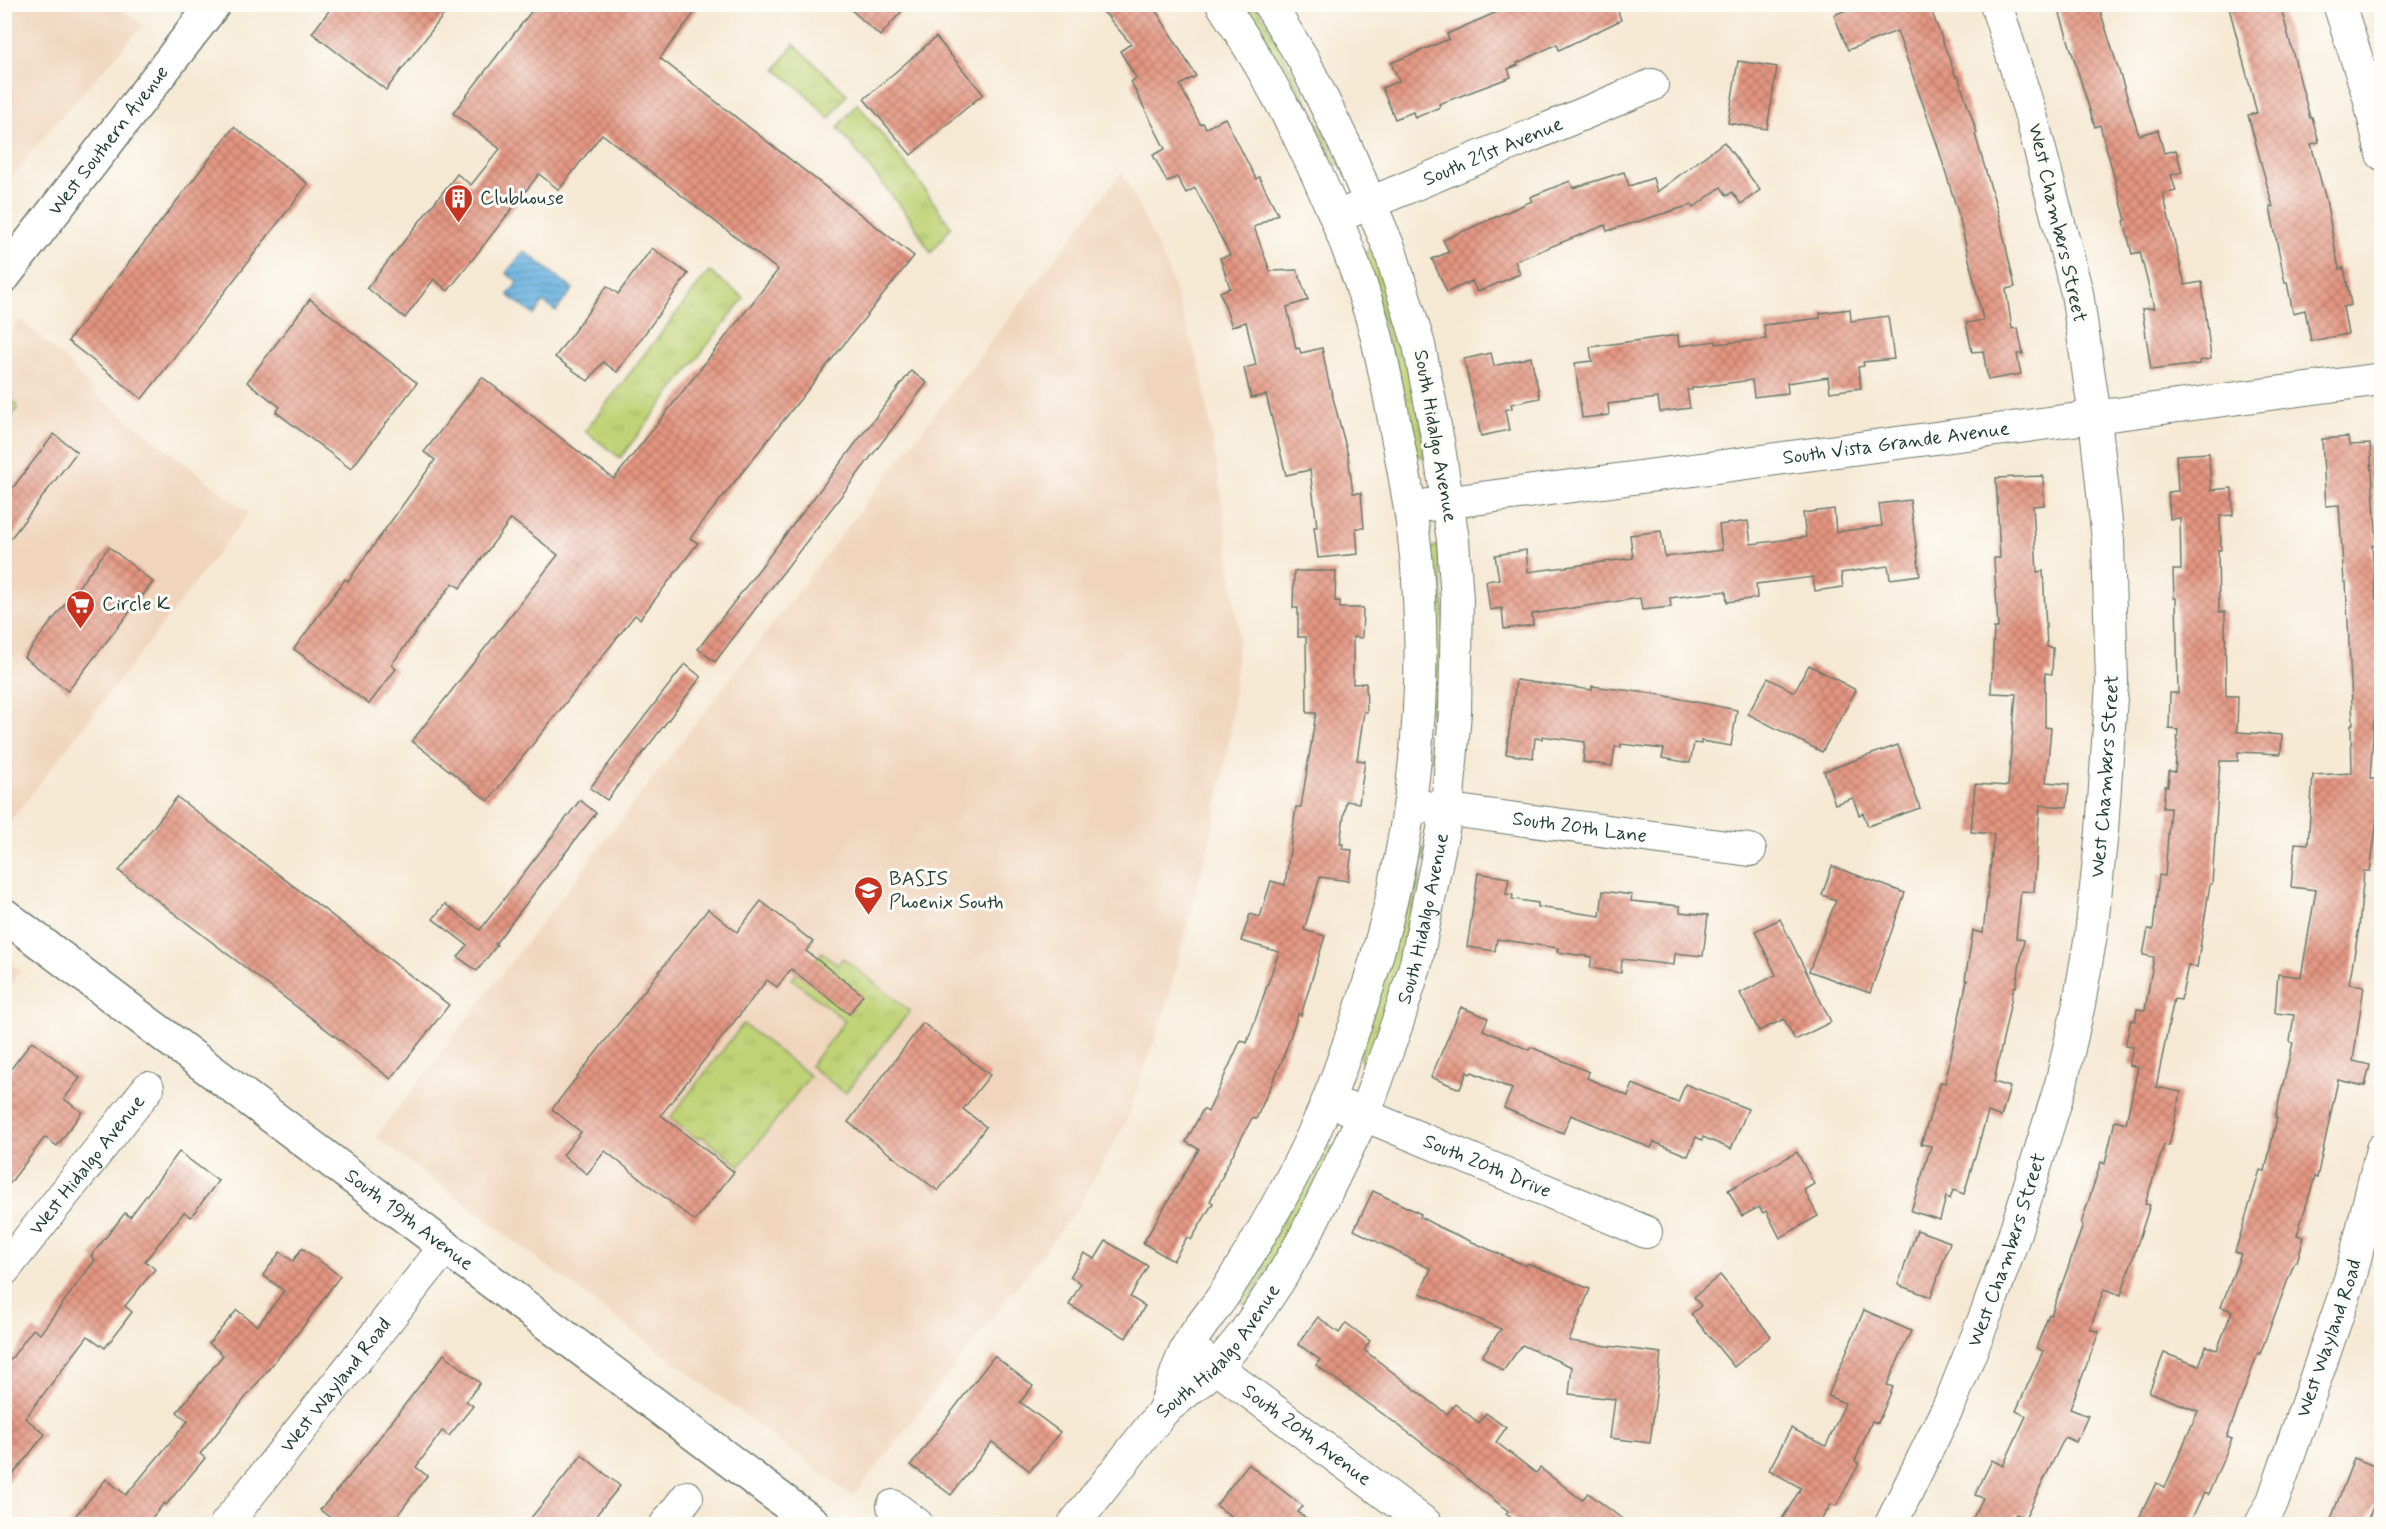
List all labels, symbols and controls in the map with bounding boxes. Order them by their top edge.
street label: West Southern Avenue [42,60,175,221]
street label: South 21st Avenue [1419,110,1567,193]
street label: West Chambers Street [2021,121,2093,325]
building icon: Clubhouse [443,182,475,224]
place label: Clubhouse [480,185,564,212]
street label: South Hidalgo Avenue [1407,348,1463,525]
street label: South Vista Grande Avenue [1781,415,2011,472]
supermarket icon: Circle K [65,588,97,630]
place label: Circle K [102,591,171,618]
street label: West Chambers Street [2084,674,2126,879]
street label: South 20th Lane [1511,805,1649,850]
street label: South Hidalgo Avenue [1391,830,1456,1007]
place label: BASIS Phoenix South [889,866,1004,916]
school or university icon: BASIS Phoenix South [852,874,884,916]
street label: West Hidalgo Avenue [23,1089,151,1241]
street label: South 20th Drive [1419,1127,1555,1205]
street label: West Chambers Street [1961,1150,2052,1351]
street label: South 19th Avenue [339,1162,479,1277]
street label: West Wayland Road [2290,1256,2368,1421]
street label: South Hidalgo Avenue [1149,1278,1287,1424]
street label: West Wayland Road [274,1312,398,1458]
street label: South 20th Avenue [1237,1378,1377,1492]

